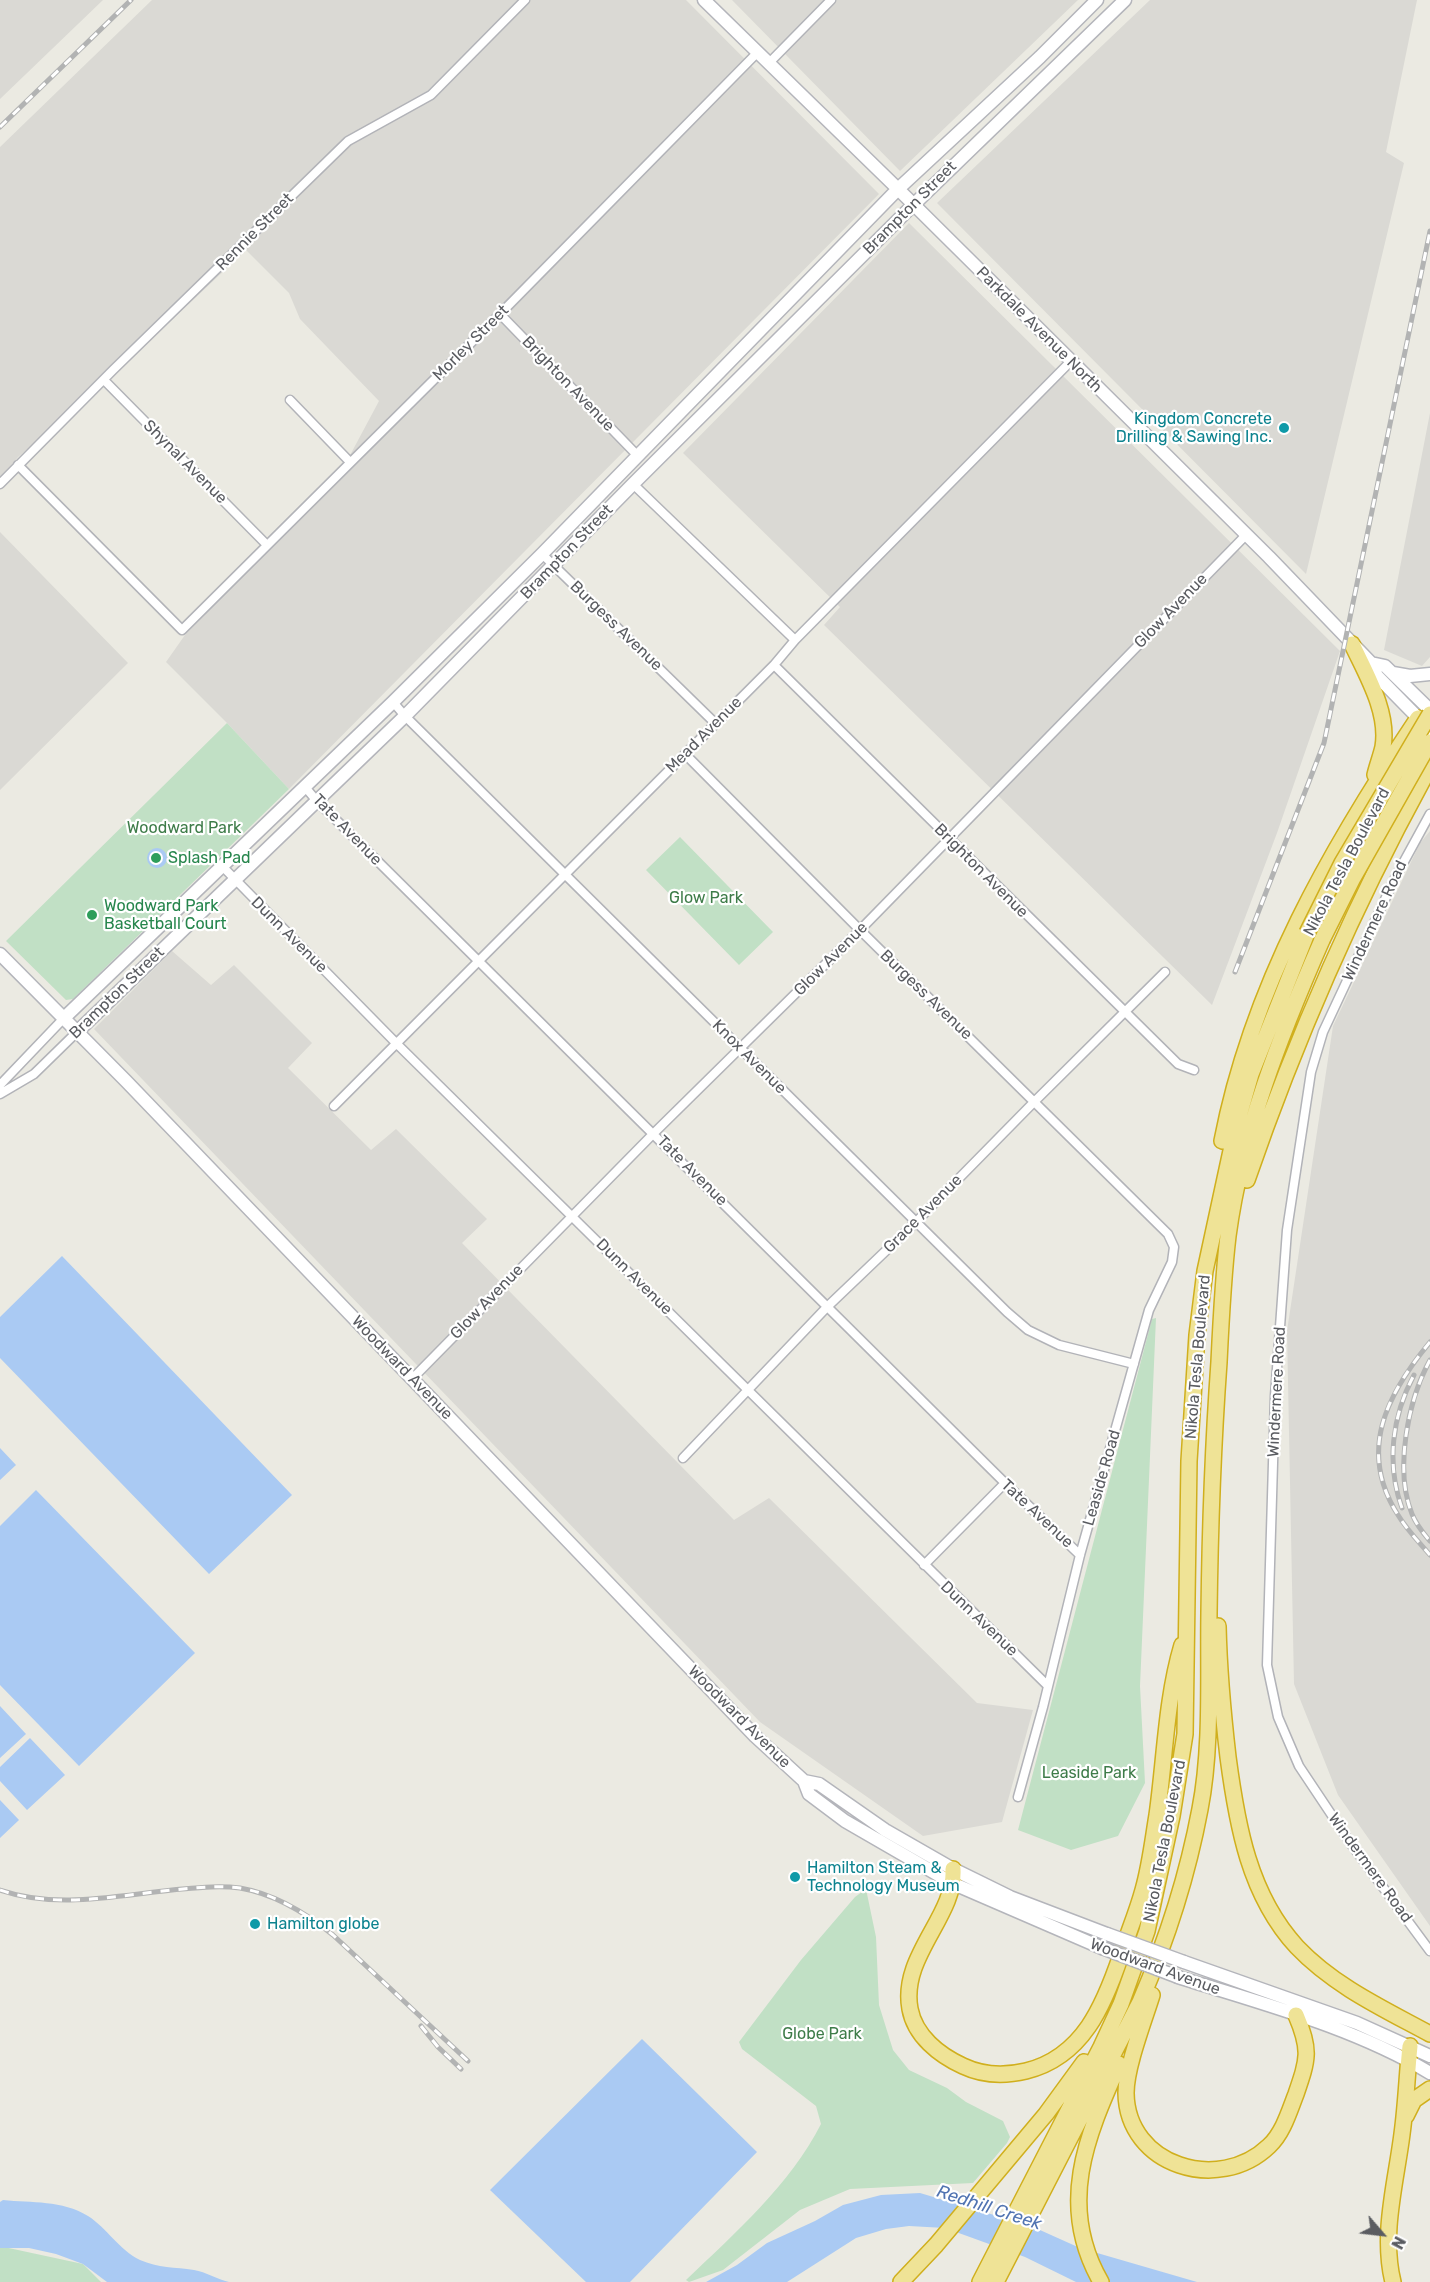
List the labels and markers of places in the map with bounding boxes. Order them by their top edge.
place label: Kingdom Concrete Drilling & Sawing Inc. [1116,409,1272,447]
marker: Kingdom Concrete Drilling & Sawing Inc. [1277,421,1291,435]
place label: Splash Pad [168,848,250,868]
marker: Splash Pad [149,851,163,865]
place label: Woodward Park Basketball Court [104,896,227,934]
marker: Woodward Park Basketball Court [85,908,99,922]
place label: Hamilton Steam & Technology Museum [807,1858,960,1896]
marker: Hamilton Steam & Technology Museum [788,1870,802,1884]
place label: Hamilton globe [267,1914,379,1934]
marker: Hamilton globe [248,1917,262,1931]

